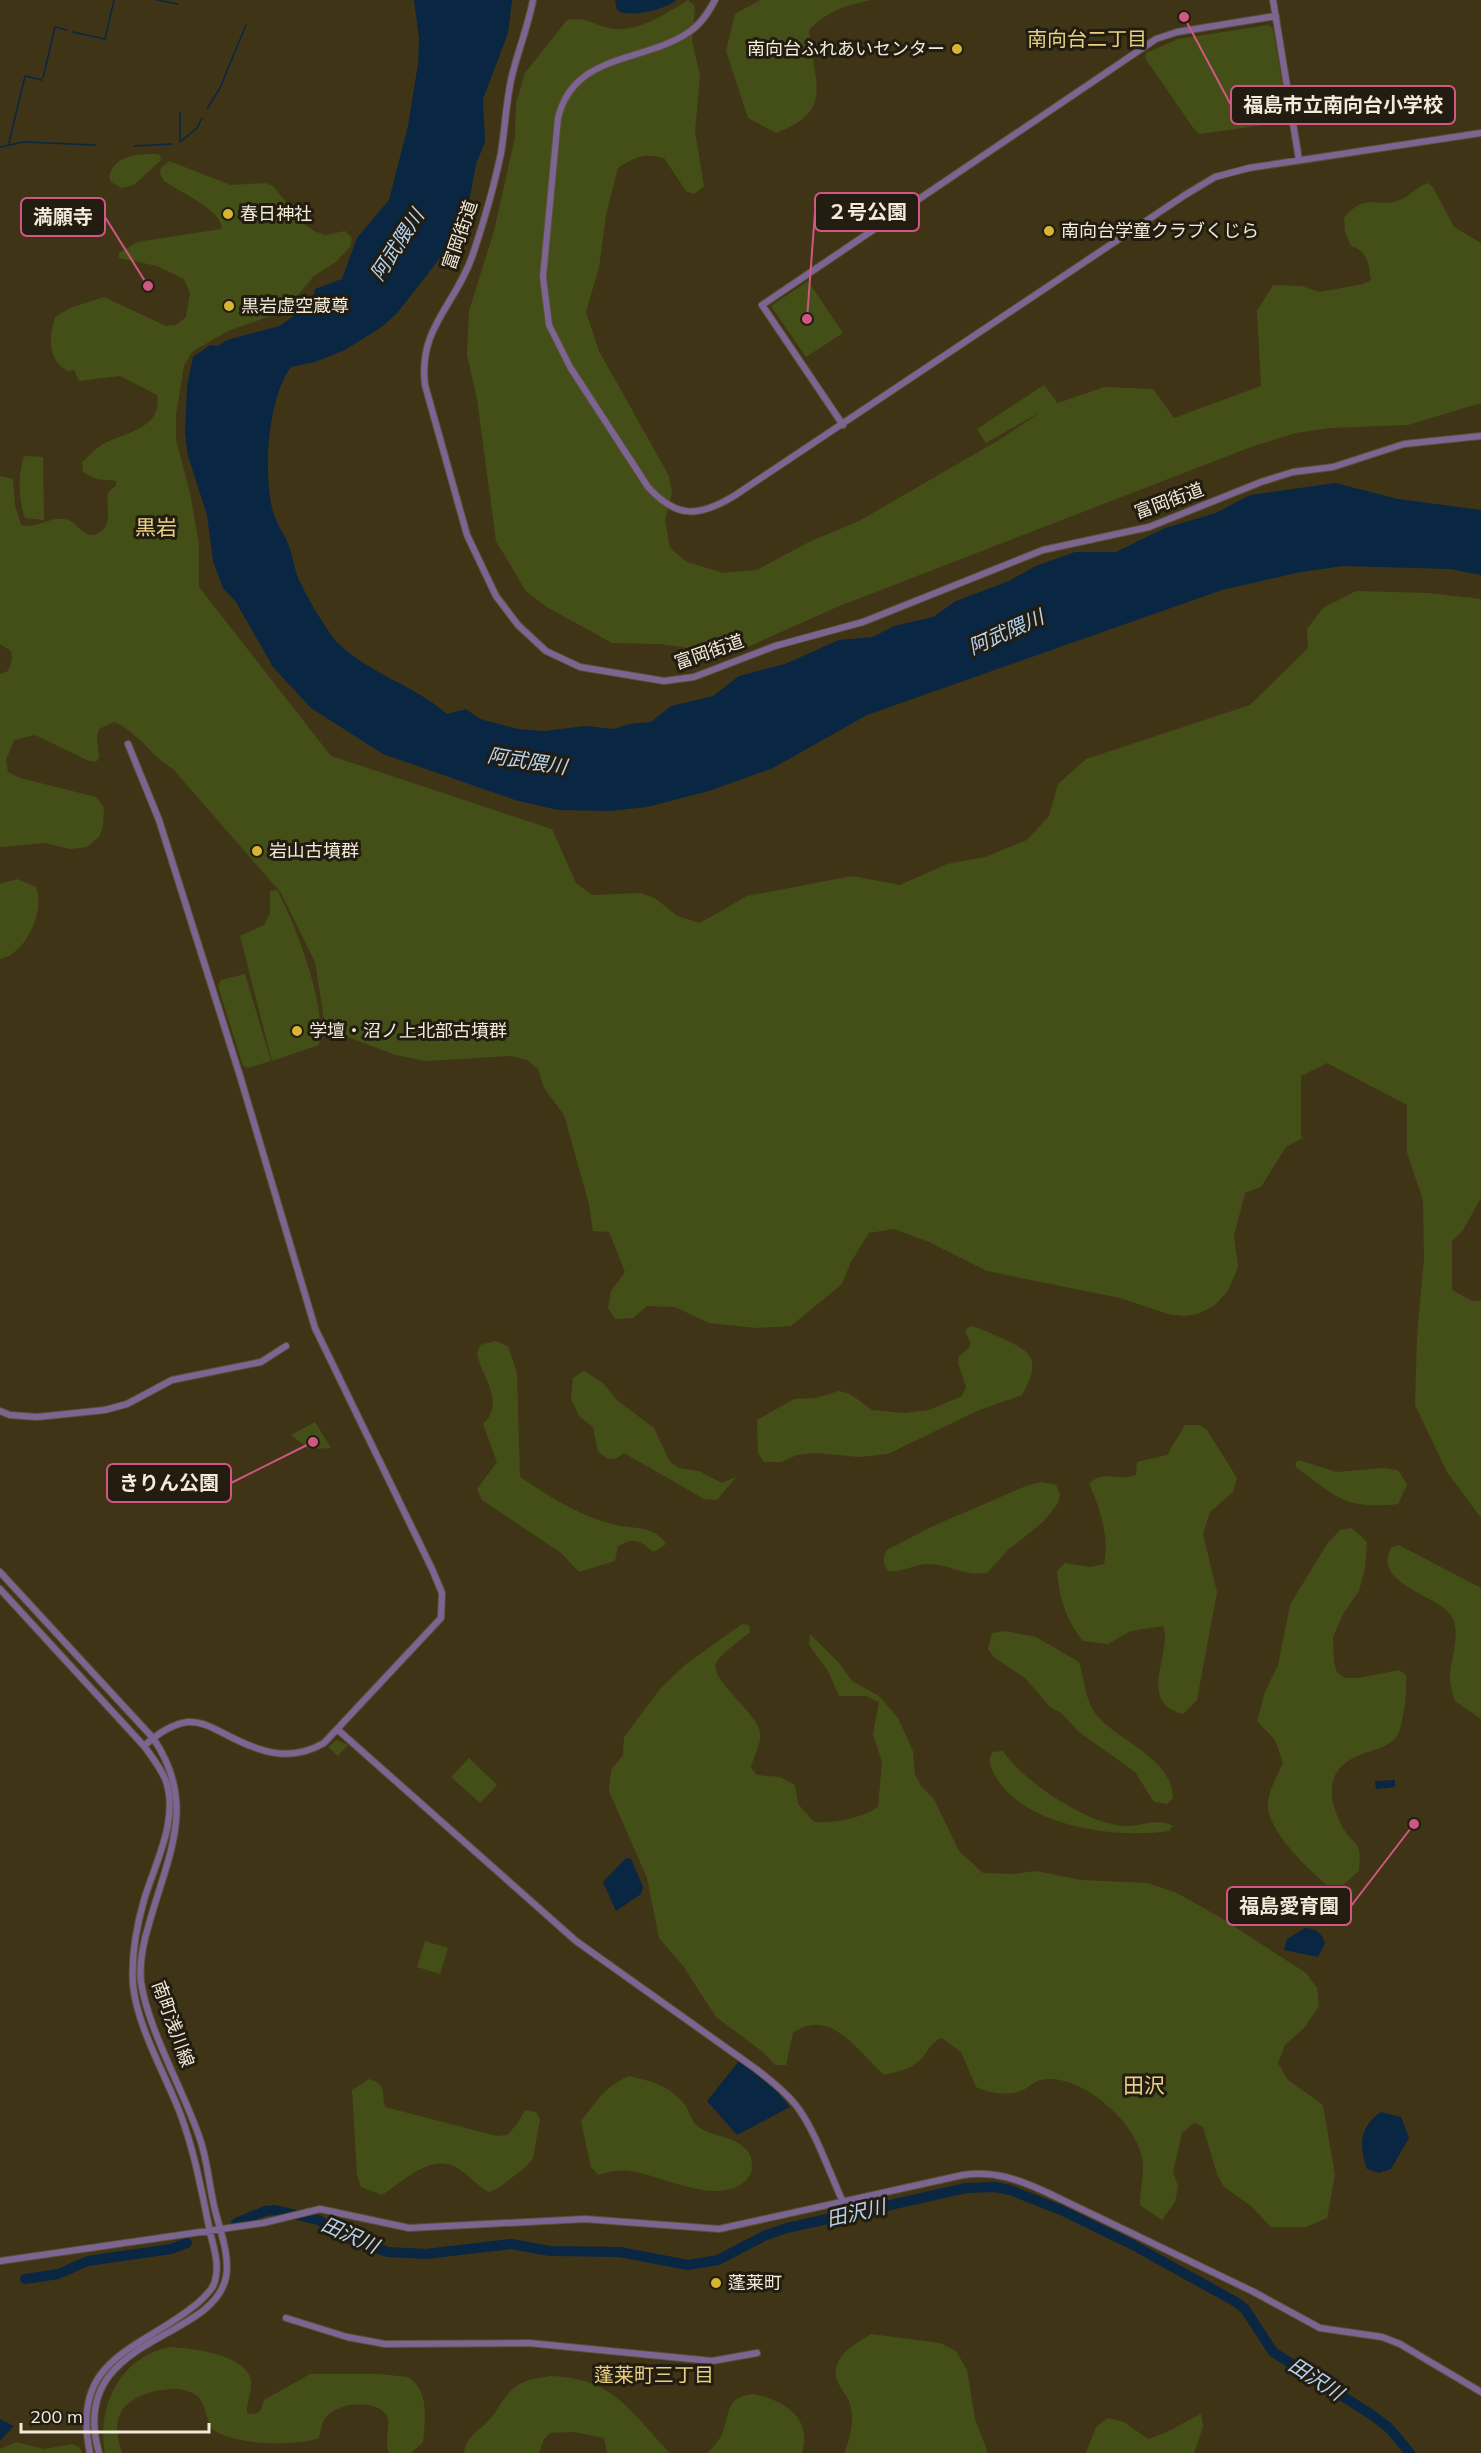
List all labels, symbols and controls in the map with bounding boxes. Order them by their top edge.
district label: 南向台二丁目 [1027,26,1147,51]
place label: 南向台ふれあいセンター [747,37,945,60]
marker: 南向台ふれあいセンター [950,42,964,56]
callout: 福島市立南向台小学校 [1231,86,1455,124]
text: 福島市立南向台小学校 [1243,92,1443,117]
callout: ２号公園 [815,193,919,231]
street label: 富岡街道 [437,197,482,273]
callout: 満願寺 [21,198,105,236]
text: ２号公園 [827,199,907,224]
place label: 春日神社 [240,202,312,225]
water label: 阿武隈川 [364,203,430,285]
text: 満願寺 [33,204,93,229]
marker: 春日神社 [221,207,235,221]
place label: 南向台学童クラブくじら [1061,219,1259,242]
marker: 南向台学童クラブくじら [1042,224,1056,238]
place label: 黒岩虚空蔵尊 [241,294,349,317]
marker: 黒岩虚空蔵尊 [222,299,236,313]
street label: 富岡街道 [1131,477,1207,524]
district label: 黒岩 [135,514,177,540]
water label: 阿武隈川 [964,603,1049,659]
street label: 富岡街道 [671,629,747,674]
water label: 阿武隈川 [486,742,571,779]
place label: 岩山古墳群 [269,839,359,862]
marker: 岩山古墳群 [250,844,264,858]
place label: 学壇・沼ノ上北部古墳群 [309,1019,507,1042]
marker: 学壇・沼ノ上北部古墳群 [290,1024,304,1038]
callout: きりん公園 [107,1464,231,1502]
text: きりん公園 [119,1470,219,1495]
callout: 福島愛育園 [1227,1887,1351,1925]
text: 福島愛育園 [1239,1893,1339,1918]
street label: 南町浅川線 [147,1978,200,2070]
district label: 田沢 [1123,2072,1165,2098]
water label: 田沢川 [824,2193,890,2231]
water label: 田沢川 [318,2211,385,2259]
place label: 蓬莱町 [728,2271,782,2294]
marker: 蓬莱町 [709,2276,723,2290]
water label: 田沢川 [1284,2352,1350,2406]
district label: 蓬莱町三丁目 [594,2362,714,2387]
scale bar [21,2396,208,2434]
text: 200 m [30,2405,83,2428]

